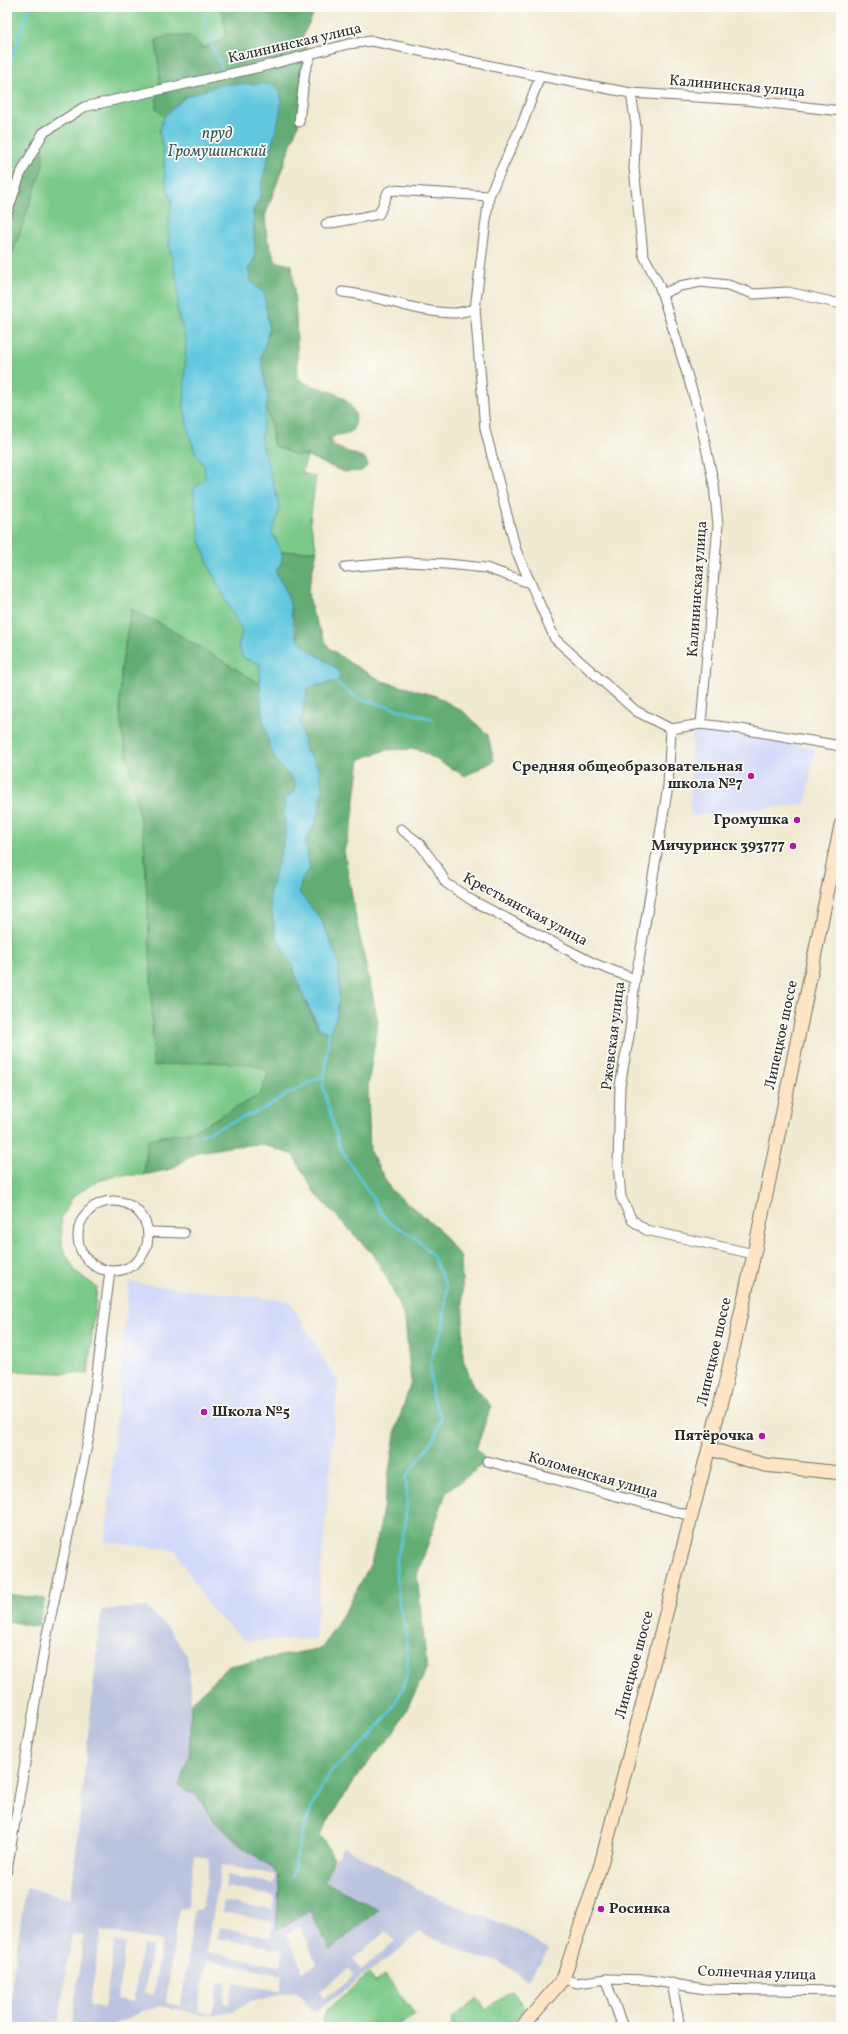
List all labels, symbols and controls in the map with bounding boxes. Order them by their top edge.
street label: Калининская улица [226,18,364,70]
street label: Калининская улица [668,71,806,103]
water label: пруд Громушинский [168,123,266,163]
street label: Калининская улица [683,520,713,658]
place label: Средняя общеобразовательная школа №7 [512,757,743,795]
marker: Средняя общеобразовательная школа №7 [746,771,756,781]
place label: Громушка [714,810,789,831]
marker: Громушка [792,815,802,825]
place label: Мичуринск 393777 [651,836,785,857]
marker: Мичуринск 393777 [788,841,798,851]
street label: Крестьянская улица [459,868,591,952]
street label: Липецкое шоссе [760,978,804,1092]
street label: Ржевская улица [597,980,631,1092]
street label: Липецкое шоссе [692,1295,738,1409]
place label: Школа №5 [212,1402,290,1423]
marker: Школа №5 [199,1407,209,1417]
place label: Пятёрочка [674,1426,754,1447]
marker: Пятёрочка [757,1431,767,1441]
street label: Коломенская улица [526,1447,660,1505]
street label: Липецкое шоссе [610,1609,660,1721]
place label: Росинка [609,1899,670,1920]
marker: Росинка [596,1904,606,1914]
street label: Солнечная улица [697,1961,817,1987]

